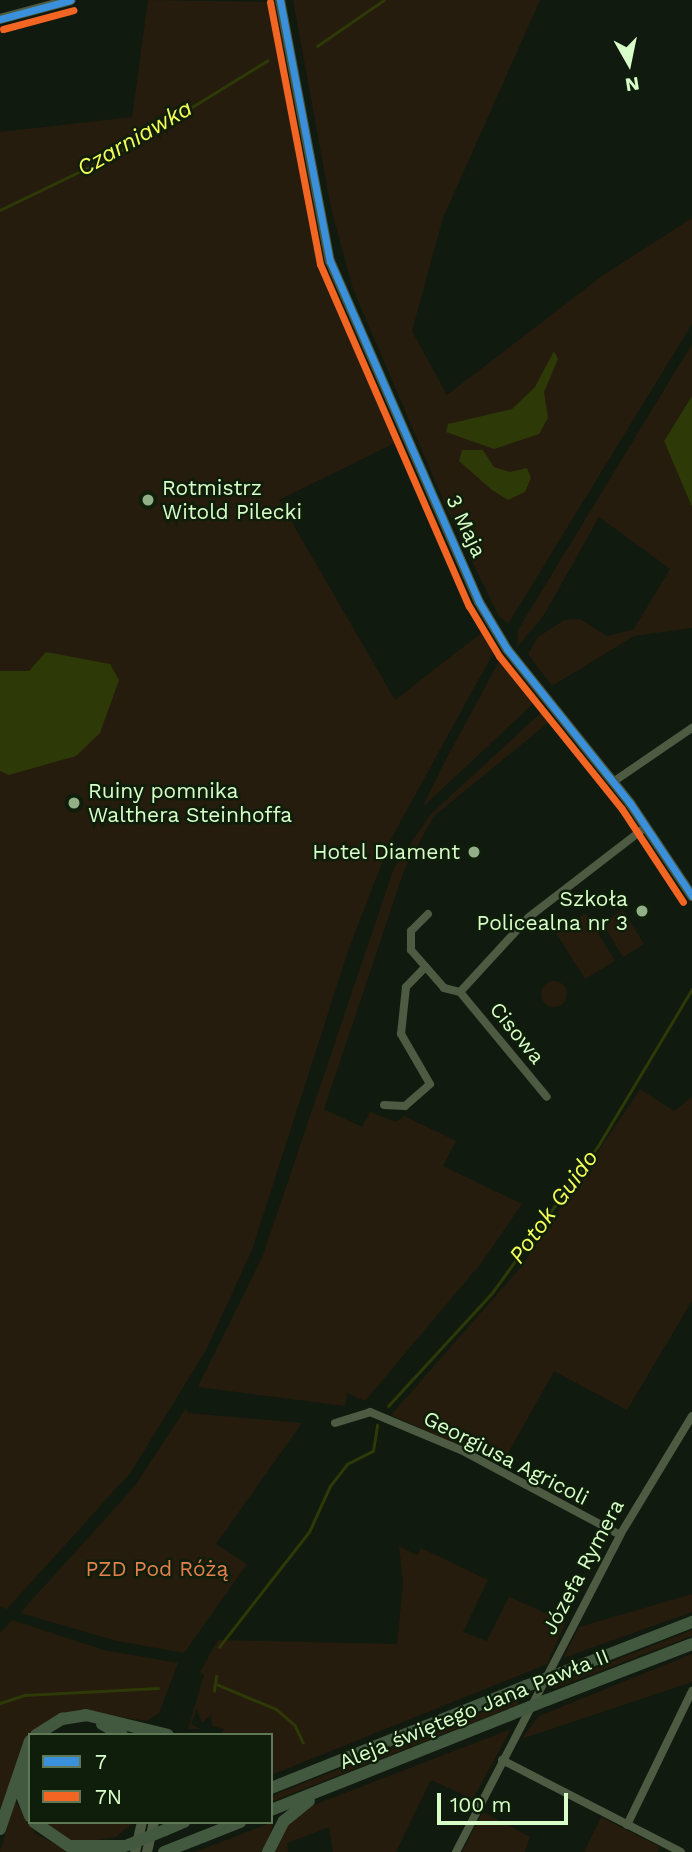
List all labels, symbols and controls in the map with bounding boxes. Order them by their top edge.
north arrow [594,28,664,98]
text: N [624,72,641,97]
water label: Czarniawka [72,95,198,183]
place label: Rotmistrz Witold Pilecki [162,475,302,525]
street label: 3 Maja [441,491,491,561]
marker: Rotmistrz Witold Pilecki [140,492,156,508]
place label: Ruiny pomnika Walthera Steinhoffa [88,778,293,828]
marker: Ruiny pomnika Walthera Steinhoffa [66,795,82,811]
place label: Hotel Diament [312,839,460,865]
marker: Hotel Diament [466,844,482,860]
place label: Szkoła Policealna nr 3 [476,886,628,936]
marker: Szkoła Policealna nr 3 [634,903,650,919]
street label: Cisowa [484,997,550,1069]
water label: Potok Guido [503,1145,605,1269]
street label: Georgiusa Agricoli [419,1405,593,1511]
street label: Józefa Rymera [537,1495,629,1639]
park label: PZD Pod Różą [86,1556,228,1582]
street label: Aleja świętego Jana Pawła II [334,1643,614,1775]
legend [28,1733,273,1824]
text: 7 [95,1749,107,1774]
scale bar [440,1778,571,1822]
text: 7N [95,1784,122,1809]
text: 100 m [450,1792,512,1817]

